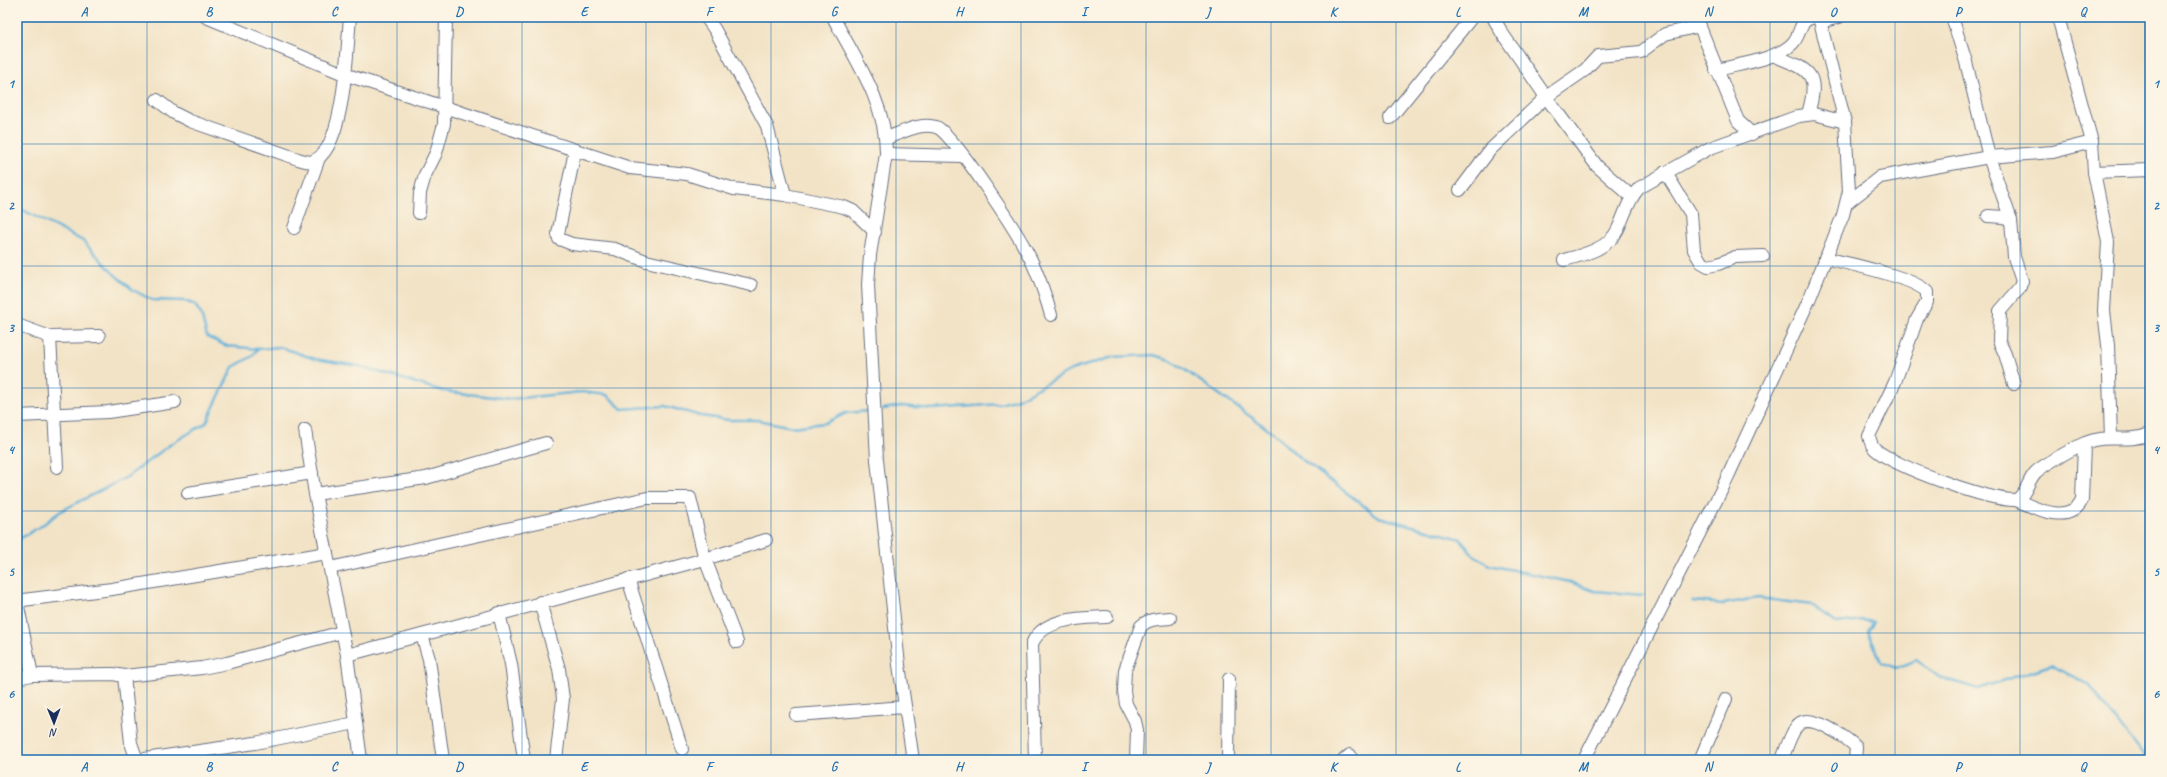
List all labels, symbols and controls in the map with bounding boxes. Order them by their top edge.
text: A [81,4,89,20]
text: B [206,4,214,20]
text: C [331,4,339,20]
text: D [455,4,464,20]
text: E [581,4,590,20]
text: F [706,4,715,20]
text: G [831,4,839,20]
text: H [955,4,965,20]
text: I [1081,4,1090,20]
text: J [1205,4,1212,20]
text: K [1330,4,1340,20]
text: L [1455,4,1462,20]
text: M [1578,4,1589,20]
text: N [1704,4,1715,20]
text: O [1830,4,1839,20]
text: P [1955,4,1964,20]
text: Q [2080,4,2088,20]
text: 1 [8,76,16,92]
text: 1 [2153,76,2161,92]
text: 2 [8,198,15,214]
text: 2 [2153,198,2160,214]
text: 3 [8,320,15,336]
text: 3 [2153,320,2160,336]
text: 4 [8,442,16,458]
text: 4 [2153,442,2161,458]
text: 5 [8,564,15,580]
text: 5 [2153,564,2160,580]
text: 6 [8,686,15,702]
text: 6 [2153,686,2160,702]
north arrow [34,703,74,743]
text: N [48,726,58,740]
text: A [81,759,89,775]
text: B [206,759,214,775]
text: C [331,759,339,775]
text: D [455,759,464,775]
text: E [581,759,590,775]
text: F [706,759,715,775]
text: G [831,759,839,775]
text: H [955,759,965,775]
text: I [1081,759,1090,775]
text: J [1205,759,1212,775]
text: K [1330,759,1340,775]
text: L [1455,759,1462,775]
text: M [1578,759,1589,775]
text: N [1704,759,1715,775]
text: O [1830,759,1839,775]
text: P [1955,759,1964,775]
text: Q [2080,759,2088,775]

